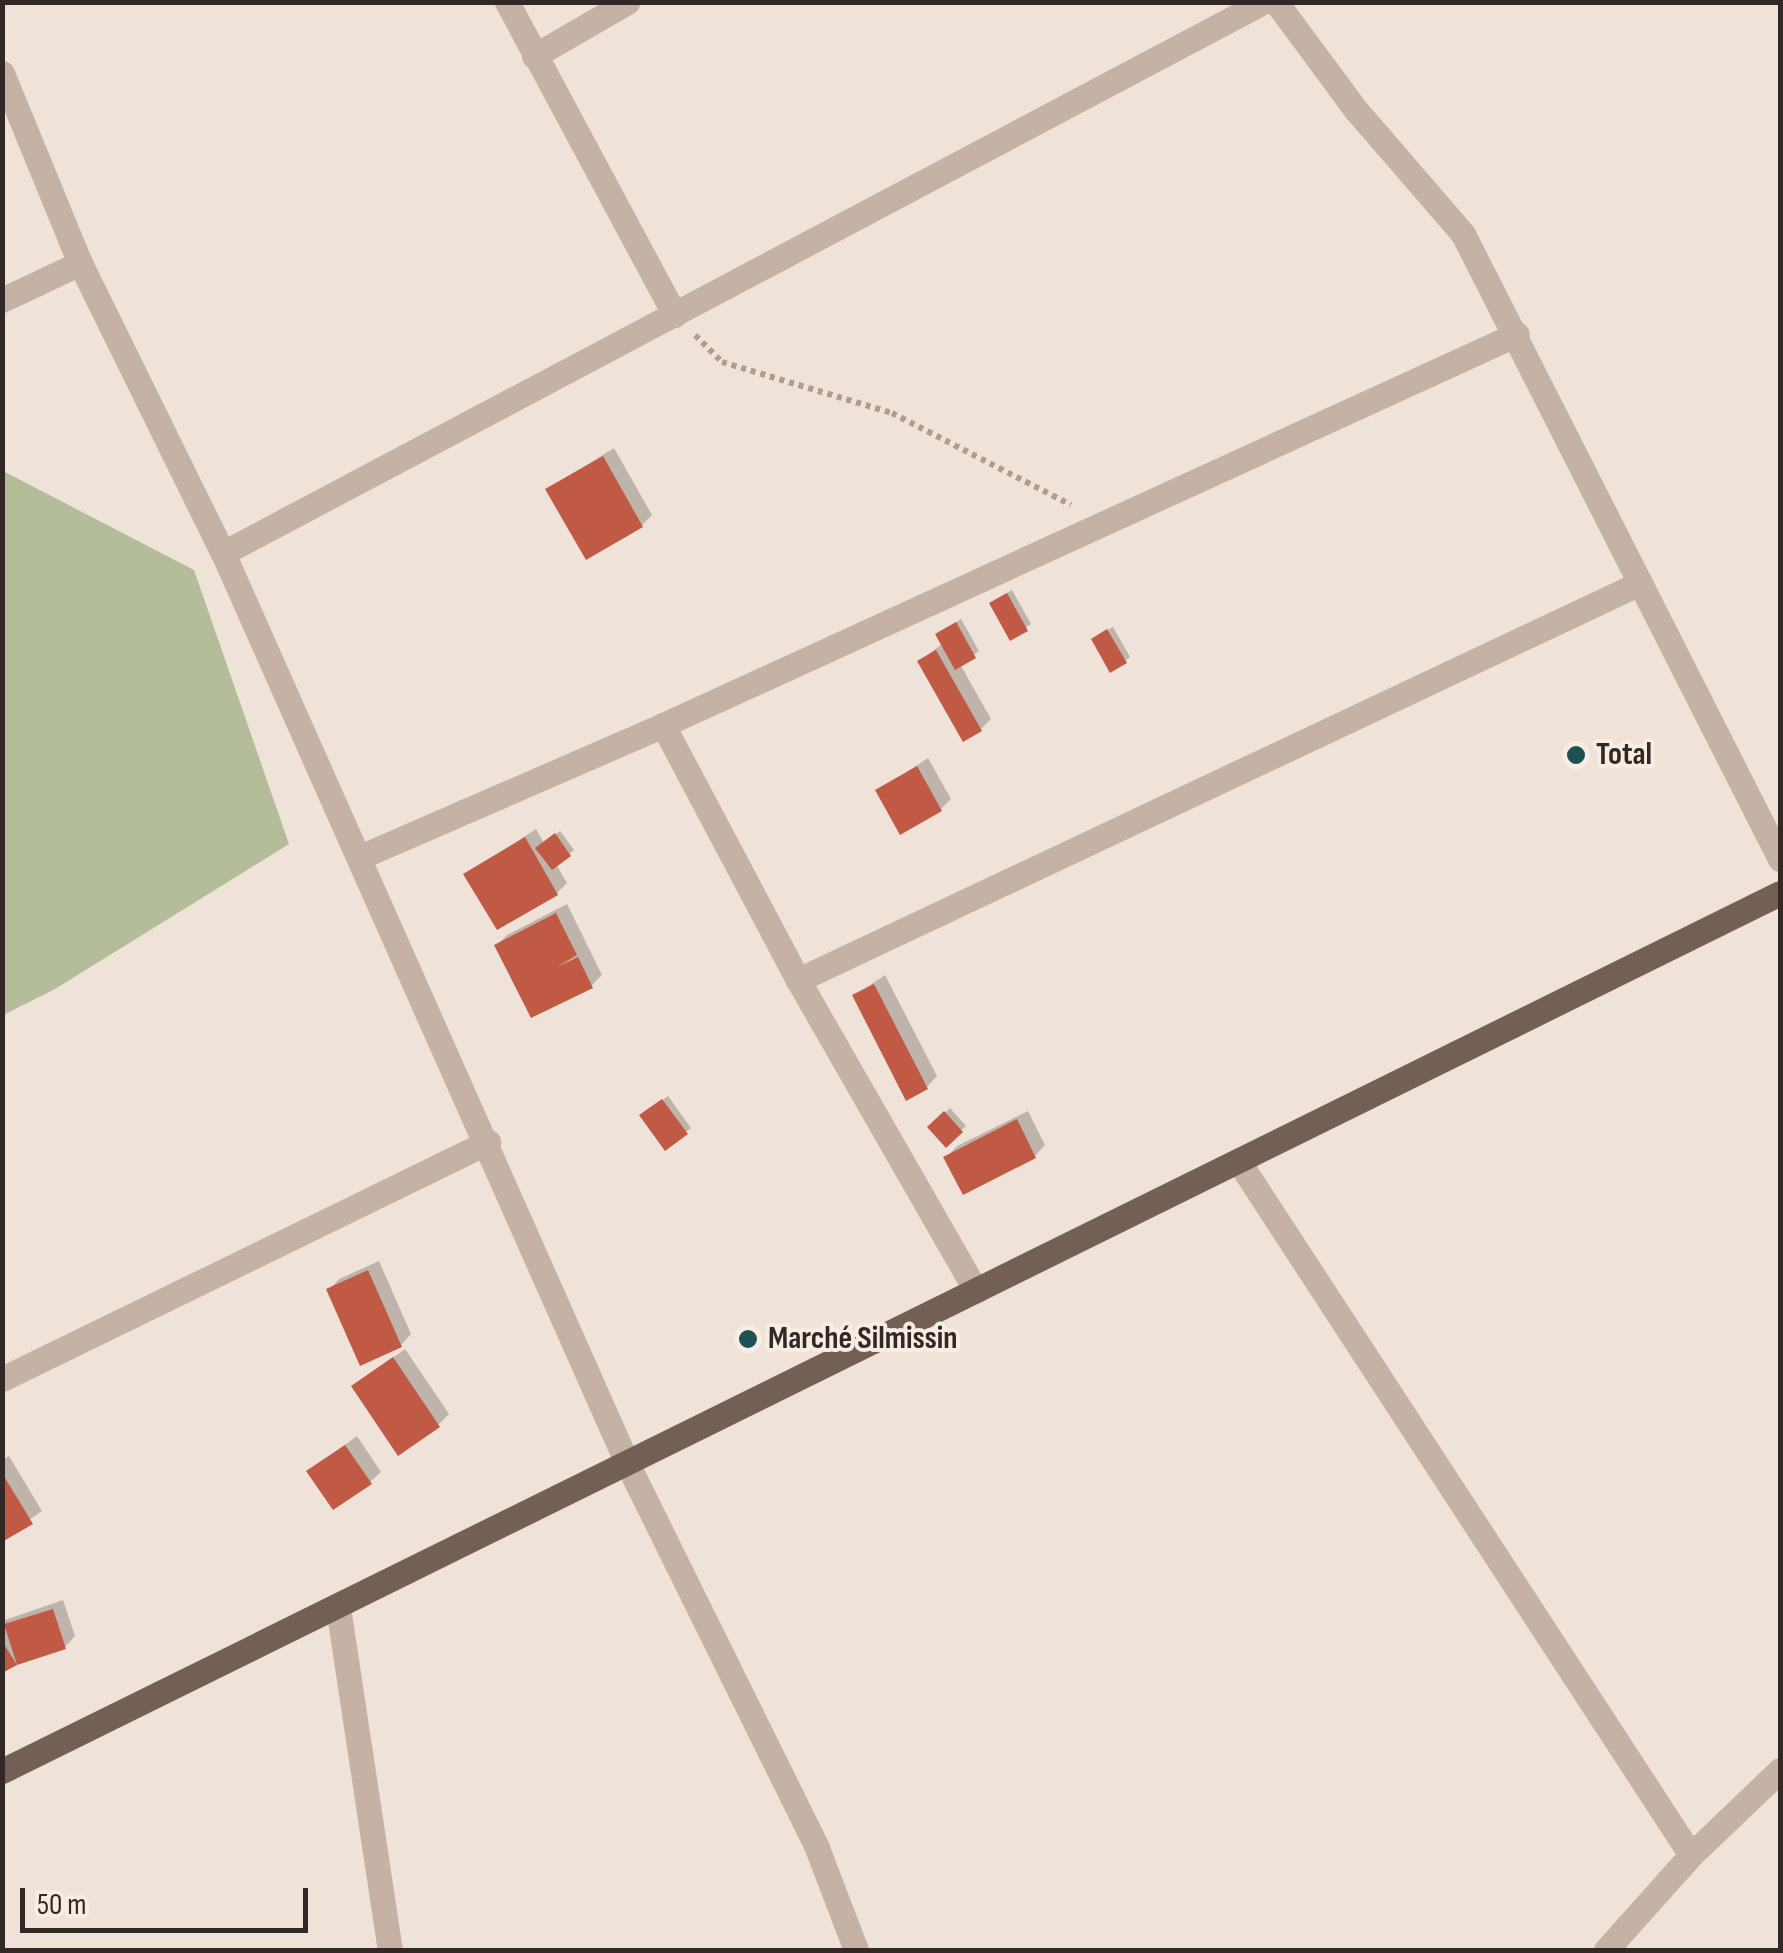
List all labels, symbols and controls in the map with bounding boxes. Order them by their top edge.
place label: Total [1596,736,1652,774]
marker: Total [1565,744,1587,766]
place label: Marché Silmissin [768,1320,957,1358]
marker: Marché Silmissin [737,1328,759,1350]
scale bar [25,1868,312,1930]
text: 50 m [37,1887,86,1923]

